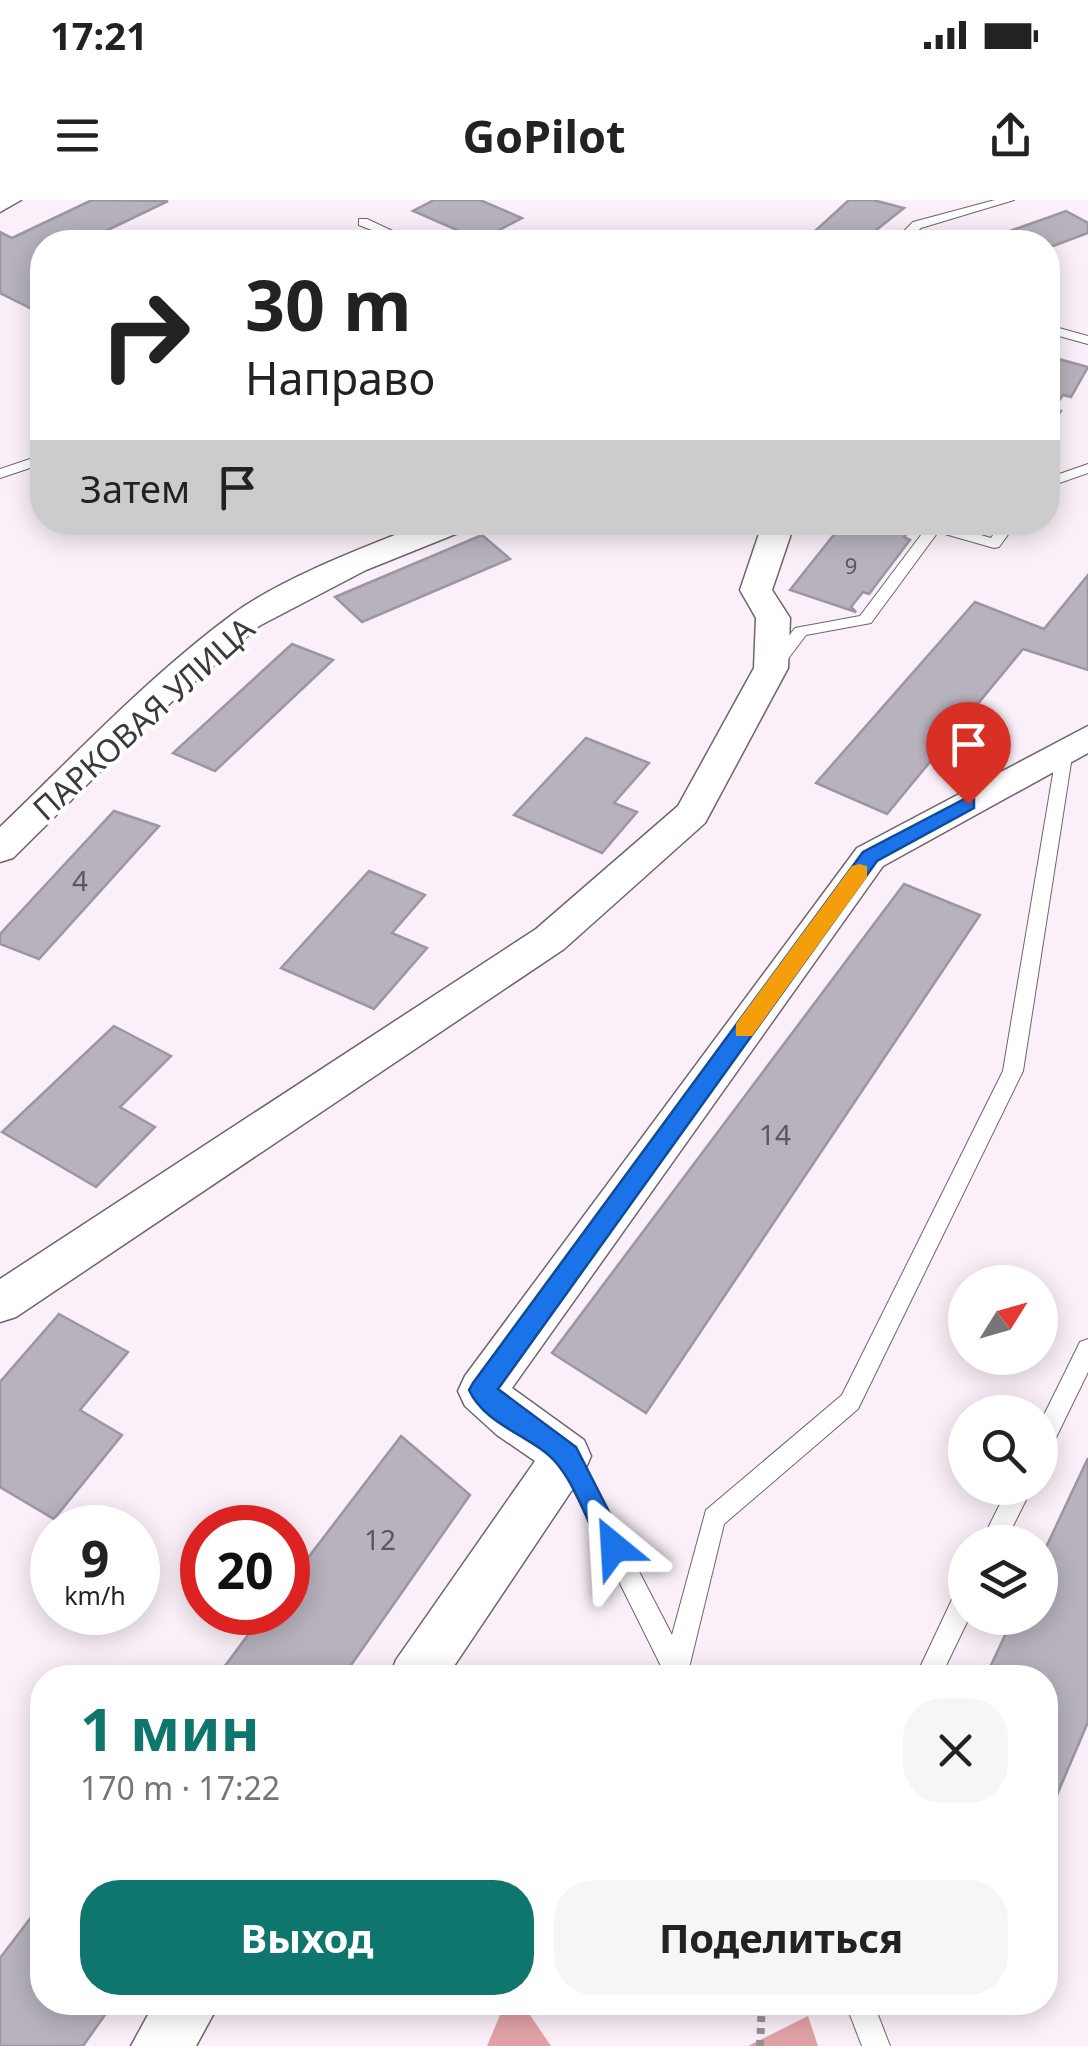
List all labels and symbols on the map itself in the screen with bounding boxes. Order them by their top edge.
house number: 9 [845,550,857,580]
street label: ПАРКОВАЯ УЛИЦА [23,606,263,829]
pin [926,702,1011,805]
house number: 4 [72,861,88,899]
house number: 14 [759,1115,791,1153]
north arrow [948,1265,1058,1375]
position arrow [562,1495,666,1599]
speed limit sign: 20 [180,1505,310,1635]
house number: 12 [364,1520,396,1558]

